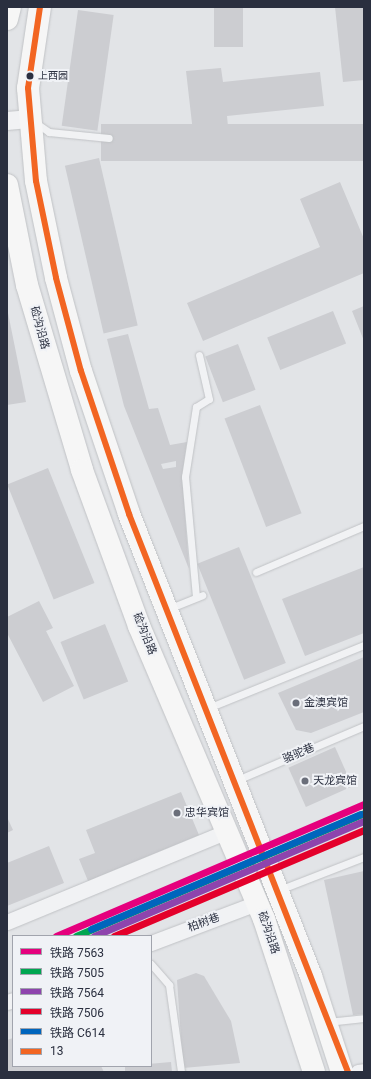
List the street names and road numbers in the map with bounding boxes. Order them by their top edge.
street label: 硷沟沿路 [27,305,51,351]
street label: 硷沟沿路 [130,611,158,657]
street label: 骆驼巷 [281,741,317,767]
street label: 硷沟沿路 [255,910,281,956]
street label: 柏树巷 [186,911,222,935]

